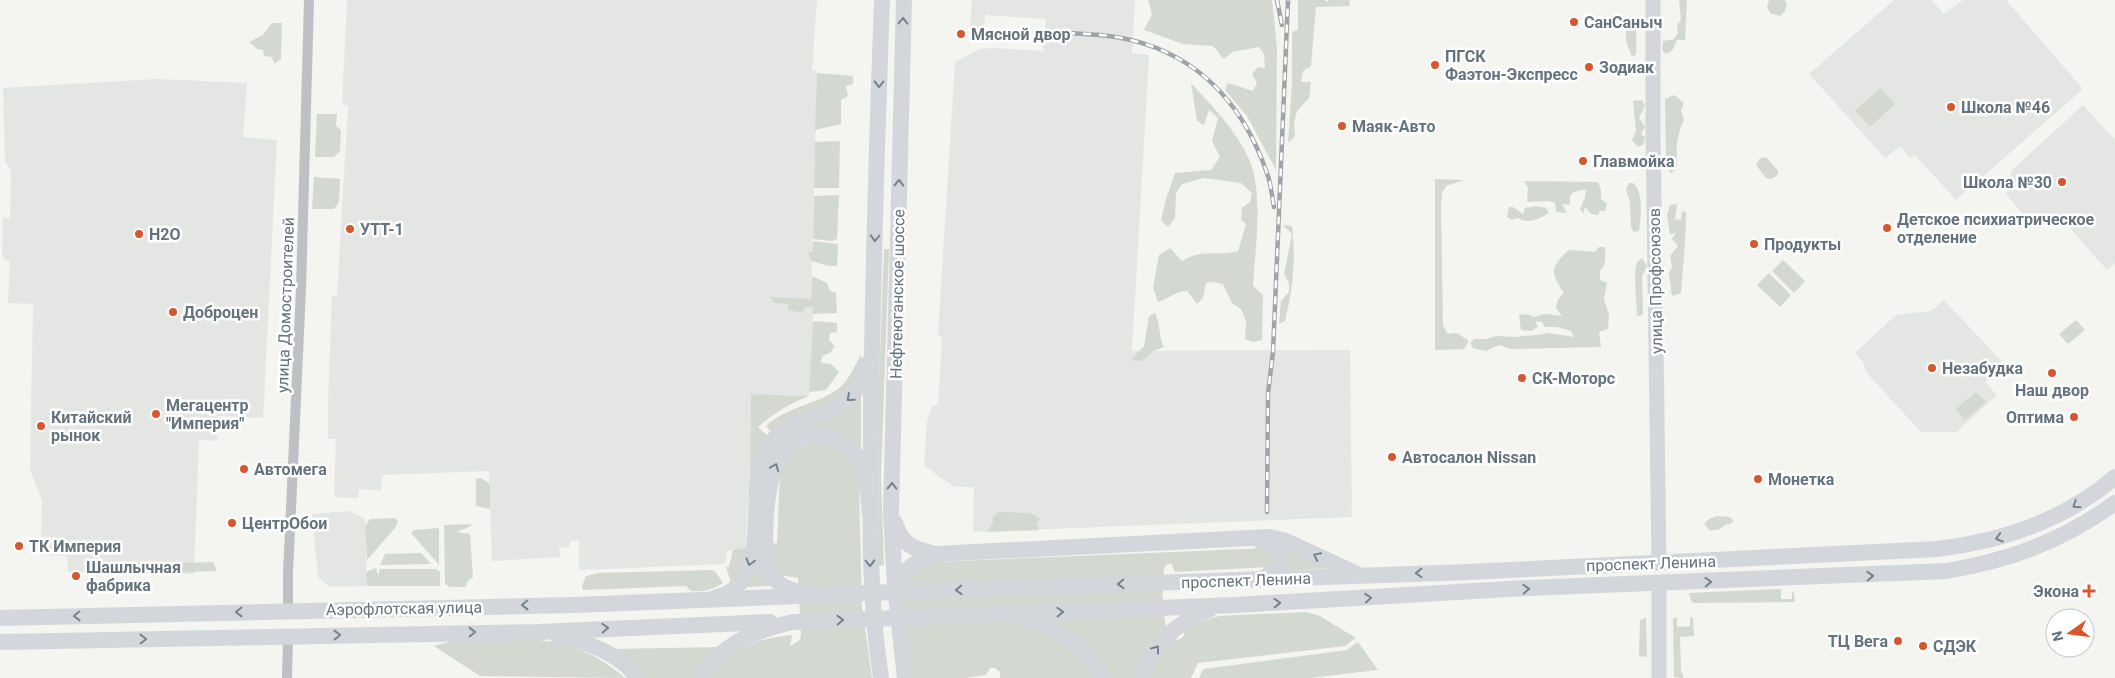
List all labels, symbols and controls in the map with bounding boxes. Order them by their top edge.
place label: СанСаныч [1584,13,1662,32]
marker: СанСаныч [1568,16,1580,28]
one-way arrow [898,17,909,25]
place label: Мясной двор [971,25,1071,44]
marker: Мясной двор [955,28,967,40]
place label: ПГСК Фаэтон-Экспресс [1445,47,1578,84]
place label: Зодиак [1599,58,1655,77]
marker: ПГСК Фаэтон-Экспресс [1429,59,1441,71]
marker: Зодиак [1583,61,1595,73]
one-way arrow [874,80,884,88]
place label: Школа №46 [1961,98,2050,117]
marker: Школа №46 [1945,101,1957,113]
place label: Маяк-Авто [1352,117,1435,136]
marker: Маяк-Авто [1336,120,1348,132]
place label: Главмойка [1593,152,1675,171]
marker: Главмойка [1577,155,1589,167]
place label: Школа №30 [1963,173,2052,192]
marker: Школа №30 [2056,176,2068,188]
one-way arrow [894,179,905,187]
street label: улица Профсоюзов [1645,208,1666,354]
street label: Нефтеюганское шоссе [887,209,908,379]
place label: Детское психиатрическое отделение [1897,210,2095,247]
street label: улица Домостроителей [273,217,298,393]
place label: УТТ-1 [360,220,404,239]
marker: Детское психиатрическое отделение [1881,222,1893,234]
marker: УТТ-1 [344,223,356,235]
place label: H2O [149,225,181,244]
marker: H2O [133,228,145,240]
one-way arrow [870,234,880,242]
place label: Продукты [1764,235,1841,254]
marker: Продукты [1748,238,1760,250]
place label: Доброцен [183,303,258,322]
marker: Доброцен [167,306,179,318]
place label: Незабудка [1942,359,2023,378]
marker: Незабудка [1926,362,1938,374]
marker: Наш двор [2046,367,2058,379]
place label: СК-Моторс [1532,369,1615,388]
marker: СК-Моторс [1516,372,1528,384]
place label: Наш двор [2015,381,2089,400]
one-way arrow [846,392,855,401]
place label: Мегацентр "Империя" [166,396,249,433]
place label: Китайский рынок [51,408,131,445]
marker: Мегацентр "Империя" [150,408,162,420]
place label: Оптима [2006,408,2064,427]
marker: Оптима [2068,411,2080,423]
marker: Китайский рынок [35,420,47,432]
place label: Автосалон Nissan [1402,448,1536,467]
marker: Автосалон Nissan [1386,451,1398,463]
place label: Автомега [254,460,327,479]
marker: Автомега [238,463,250,475]
one-way arrow [769,463,779,472]
place label: Монетка [1768,470,1835,489]
marker: Монетка [1752,473,1764,485]
one-way arrow [887,482,897,490]
one-way arrow [2072,499,2082,508]
place label: ЦентрОбои [242,514,327,533]
marker: ЦентрОбои [226,517,238,529]
one-way arrow [1996,532,2004,542]
place label: ТК Империя [29,537,121,556]
marker: ТК Империя [13,540,25,552]
one-way arrow [1313,552,1322,562]
street label: проспект Ленина [1586,552,1716,575]
one-way arrow [745,557,755,566]
place label: Шашлычная фабрика [86,558,181,595]
one-way arrow [865,559,876,567]
one-way arrow [1415,568,1423,579]
street label: проспект Ленина [1181,569,1311,592]
marker: Шашлычная фабрика [70,570,82,582]
one-way arrow [1866,570,1874,581]
one-way arrow [1704,577,1712,587]
one-way arrow [1117,579,1125,590]
place label: Экона [2033,582,2079,601]
one-way arrow [1522,583,1530,594]
one-way arrow [955,585,962,595]
marker: Экона [2083,585,2095,597]
one-way arrow [1364,593,1372,604]
street label: Аэрофлотская улица [326,598,482,619]
one-way arrow [1274,598,1281,608]
one-way arrow [521,600,529,611]
one-way arrow [235,607,243,617]
one-way arrow [1056,607,1064,617]
north arrow [2045,608,2095,658]
one-way arrow [73,611,80,621]
one-way arrow [836,615,844,625]
one-way arrow [601,623,609,634]
one-way arrow [468,627,476,637]
text: N [2048,629,2066,643]
one-way arrow [334,630,341,640]
place label: ТЦ Вега [1828,632,1888,651]
one-way arrow [139,634,147,644]
marker: ТЦ Вега [1892,635,1904,647]
place label: СДЭК [1933,637,1977,656]
marker: СДЭК [1917,640,1929,652]
one-way arrow [1150,645,1159,655]

